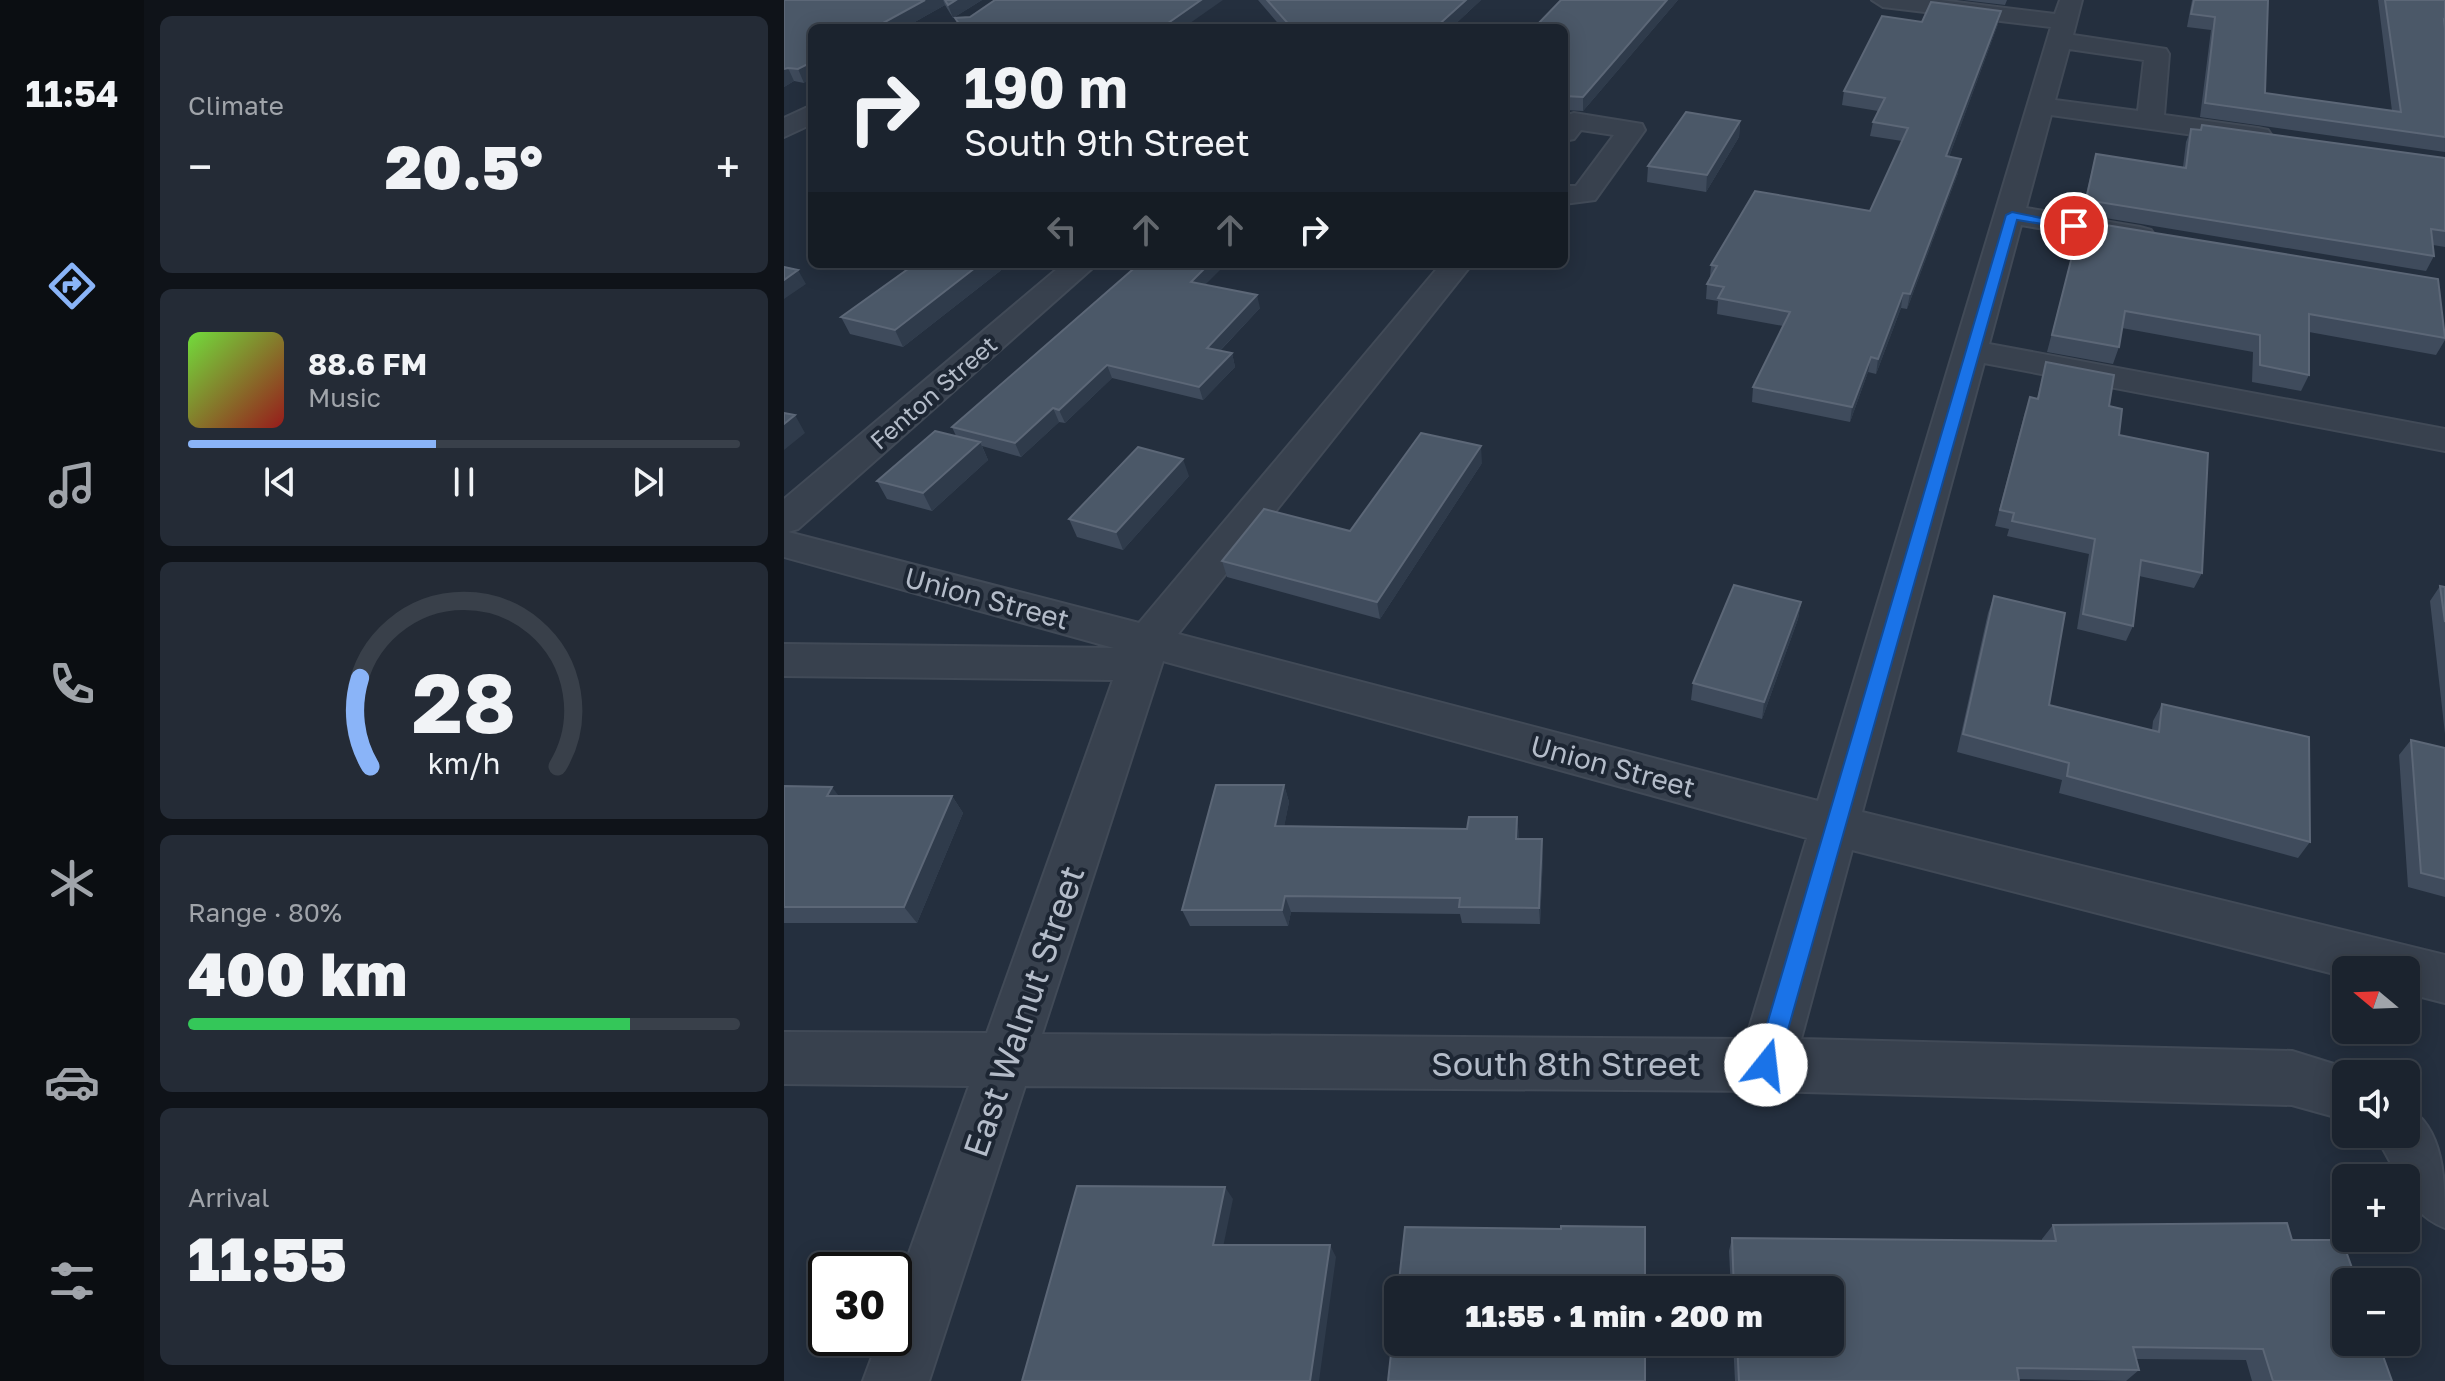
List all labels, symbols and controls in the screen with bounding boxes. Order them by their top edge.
text: 190 m [964,53,1128,120]
icon: right [832,56,936,160]
text: 11:54 [25,72,119,115]
text: Climate [188,90,284,121]
text: South 9th Street [964,121,1250,164]
text: 20.5° [385,130,543,202]
text: − [188,140,212,193]
text: + [716,140,740,193]
pin [2040,192,2108,260]
icon: arrive [2052,204,2096,248]
icon: left [1040,208,1084,252]
icon: ahead [1124,208,1168,252]
icon: ahead [1208,208,1252,252]
icon: right [1292,208,1336,252]
icon: directions [44,258,100,314]
street label: Fenton Street [864,329,1002,455]
text: 88.6 FM [308,346,427,382]
text: Music [308,382,381,413]
icon: music [44,457,100,513]
icon: previous [258,460,302,504]
icon: pause [442,460,486,504]
icon: next [626,460,670,504]
street label: Union Street [901,560,1073,636]
text: 28 [412,650,516,750]
icon: phone [44,656,100,712]
street label: Union Street [1527,728,1699,804]
text: km/h [428,746,500,780]
icon: climate [44,855,100,911]
street label: East Walnut Street [954,860,1092,1162]
text: Range · 80% [188,897,342,928]
text: 400 km [188,937,407,1009]
north arrow [2332,956,2420,1044]
map controls [2332,956,2420,1356]
position arrow [1724,1023,1808,1107]
street label: South 8th Street [1431,1043,1701,1083]
icon: car [44,1054,100,1110]
button: sound [2332,1060,2420,1148]
button: + [2332,1164,2420,1252]
text: Arrival [188,1182,269,1213]
text: 11:55 [188,1222,347,1294]
speed limit sign: 30 [808,1252,912,1356]
icon: filters [44,1253,100,1309]
button: − [2332,1268,2420,1356]
text: 11:55 · 1 min · 200 m [1465,1298,1763,1334]

